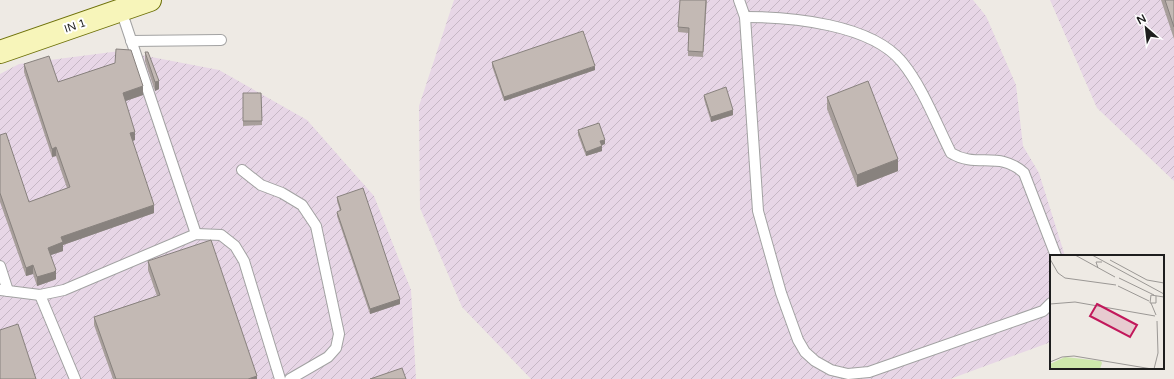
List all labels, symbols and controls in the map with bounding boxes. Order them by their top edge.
north arrow [1126,8,1166,48]
text: N [1135,12,1148,27]
street label: IN 1 [63,16,87,36]
inset map [1050,255,1164,369]

